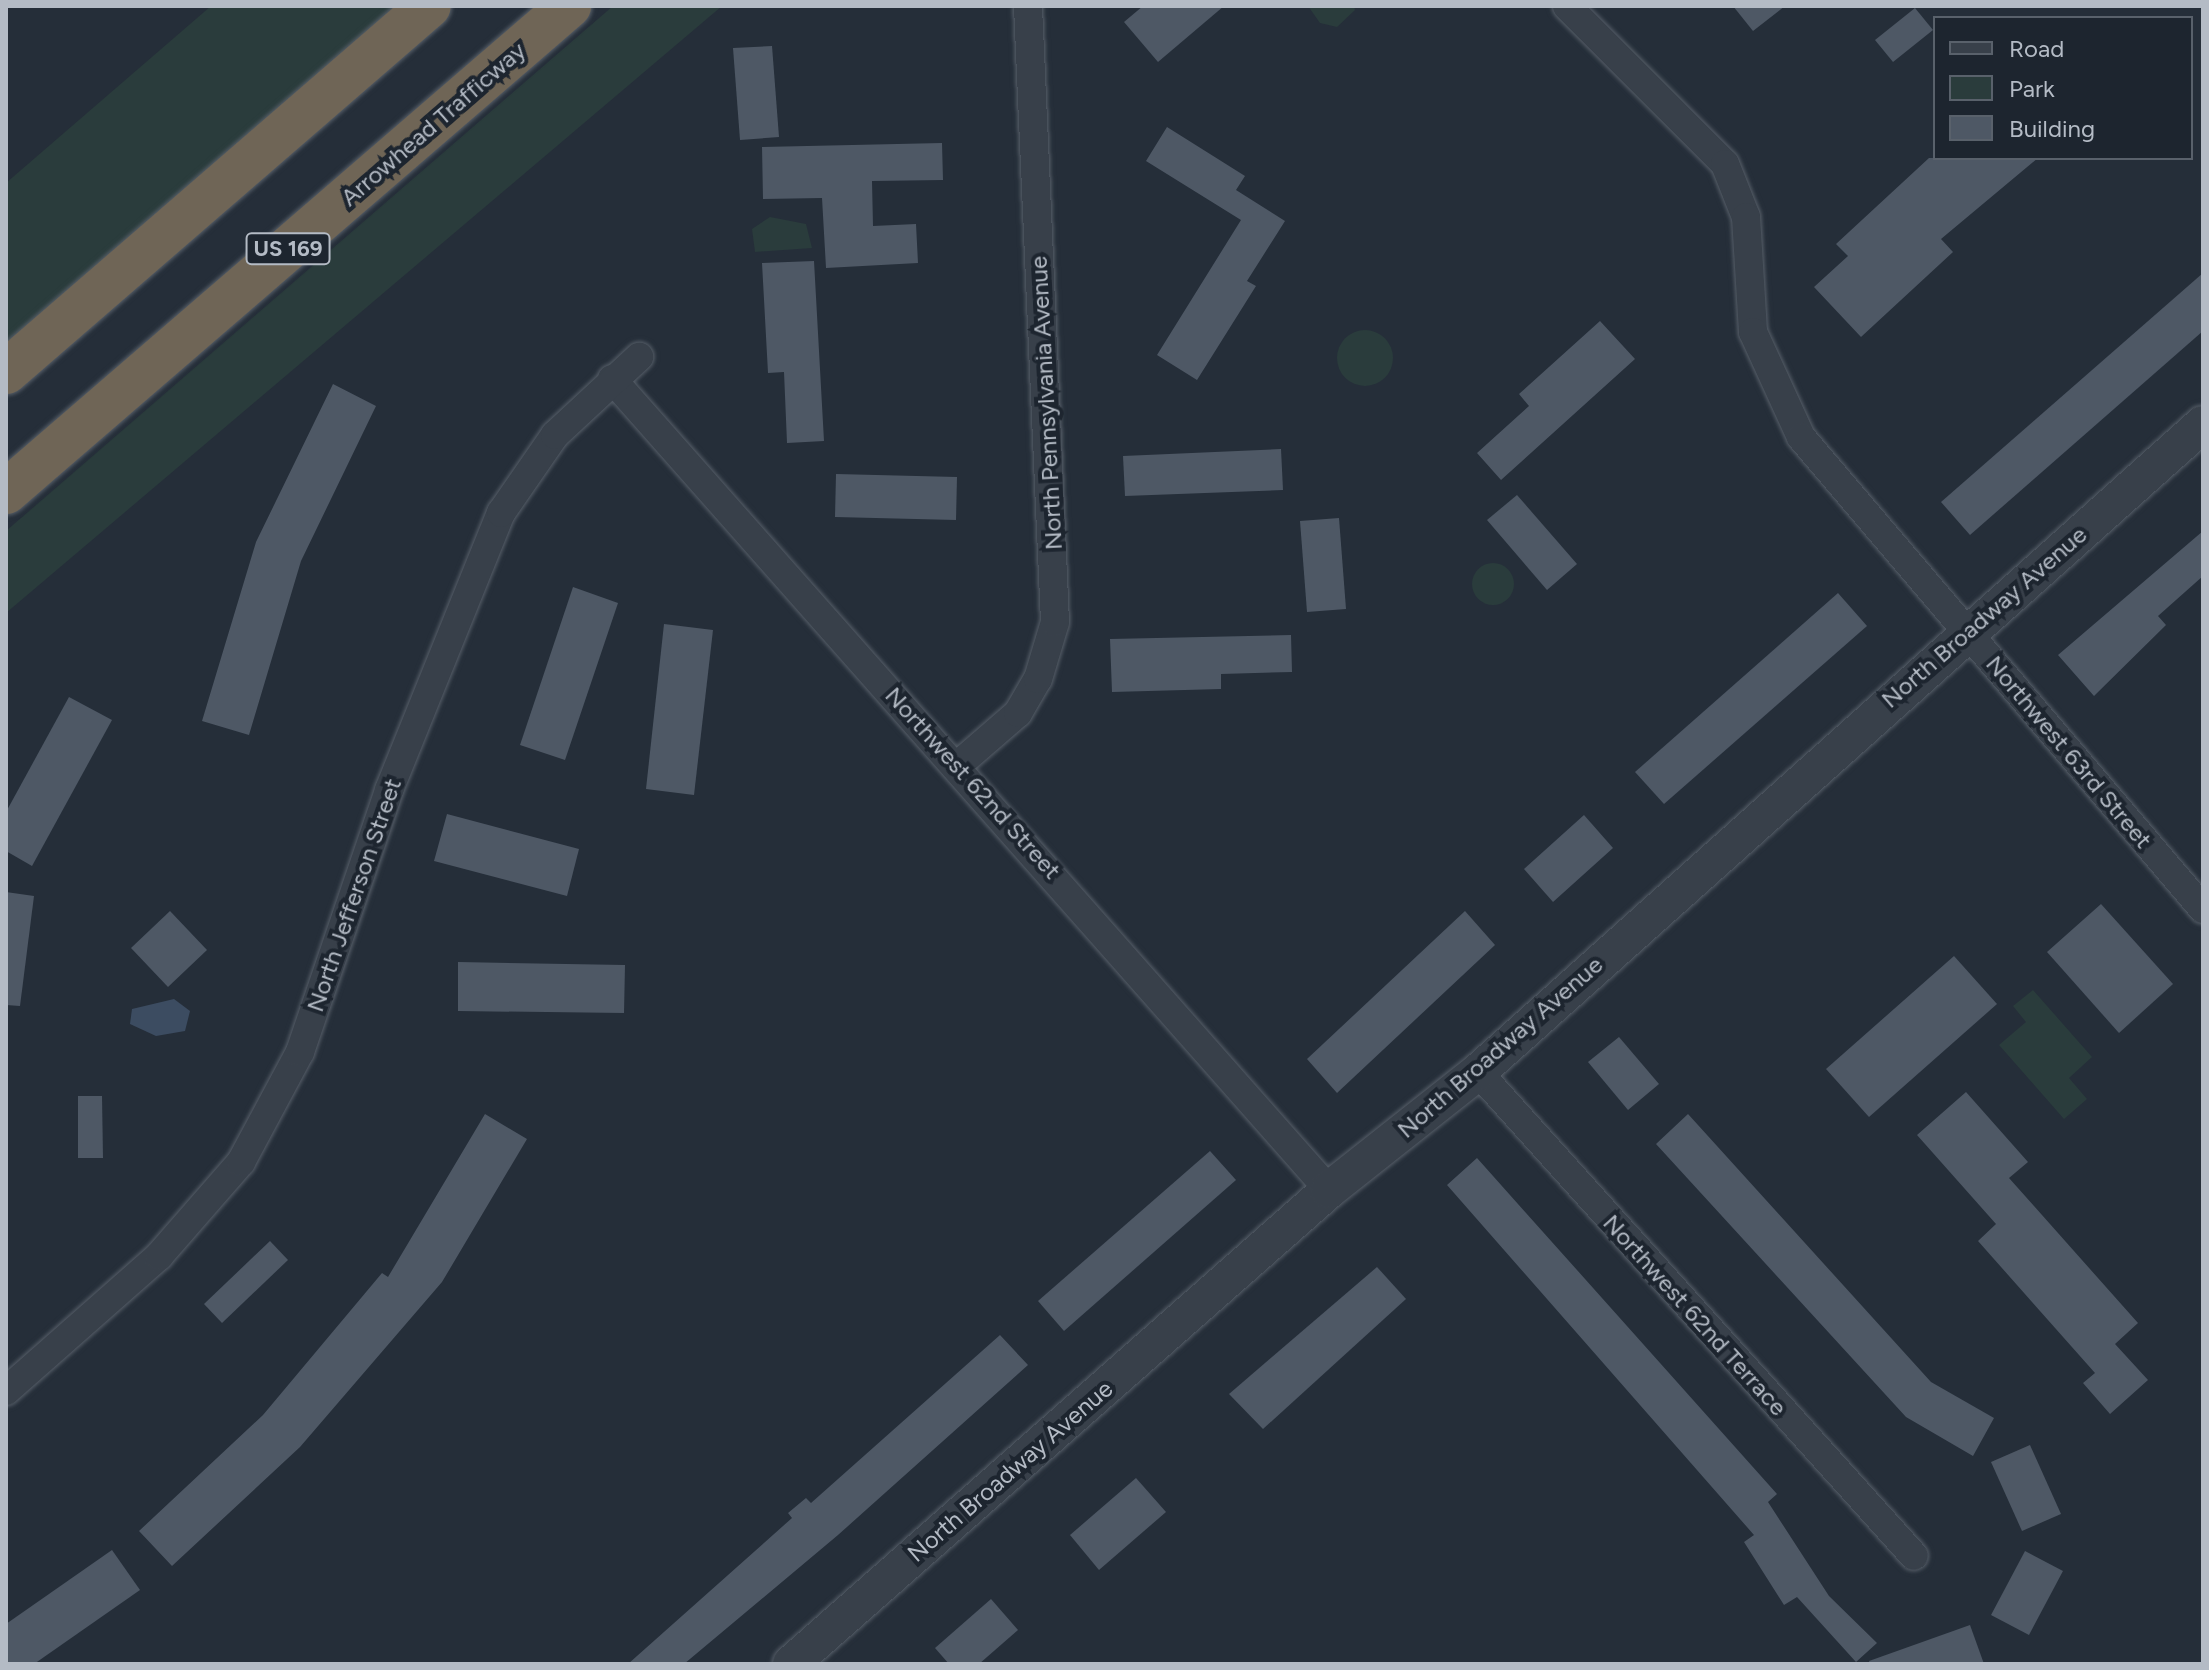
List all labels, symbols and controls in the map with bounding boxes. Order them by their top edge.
legend [1933,16,2193,160]
text: Road [2009,34,2064,63]
street label: Arrowhead Trafficway [335,36,531,212]
text: Park [2009,74,2055,103]
text: Building [2009,114,2095,143]
road number: US 169 [244,231,332,267]
street label: North Pennsylvania Avenue [1024,255,1068,551]
street label: North Broadway Avenue [1876,520,2092,714]
street label: Northwest 63rd Street [1980,650,2158,854]
street label: Northwest 62nd Street [879,681,1067,885]
street label: North Jefferson Street [301,775,407,1015]
street label: North Broadway Avenue [1392,950,1608,1144]
street label: Northwest 62nd Terrace [1597,1209,1793,1421]
street label: North Broadway Avenue [902,1374,1118,1568]

